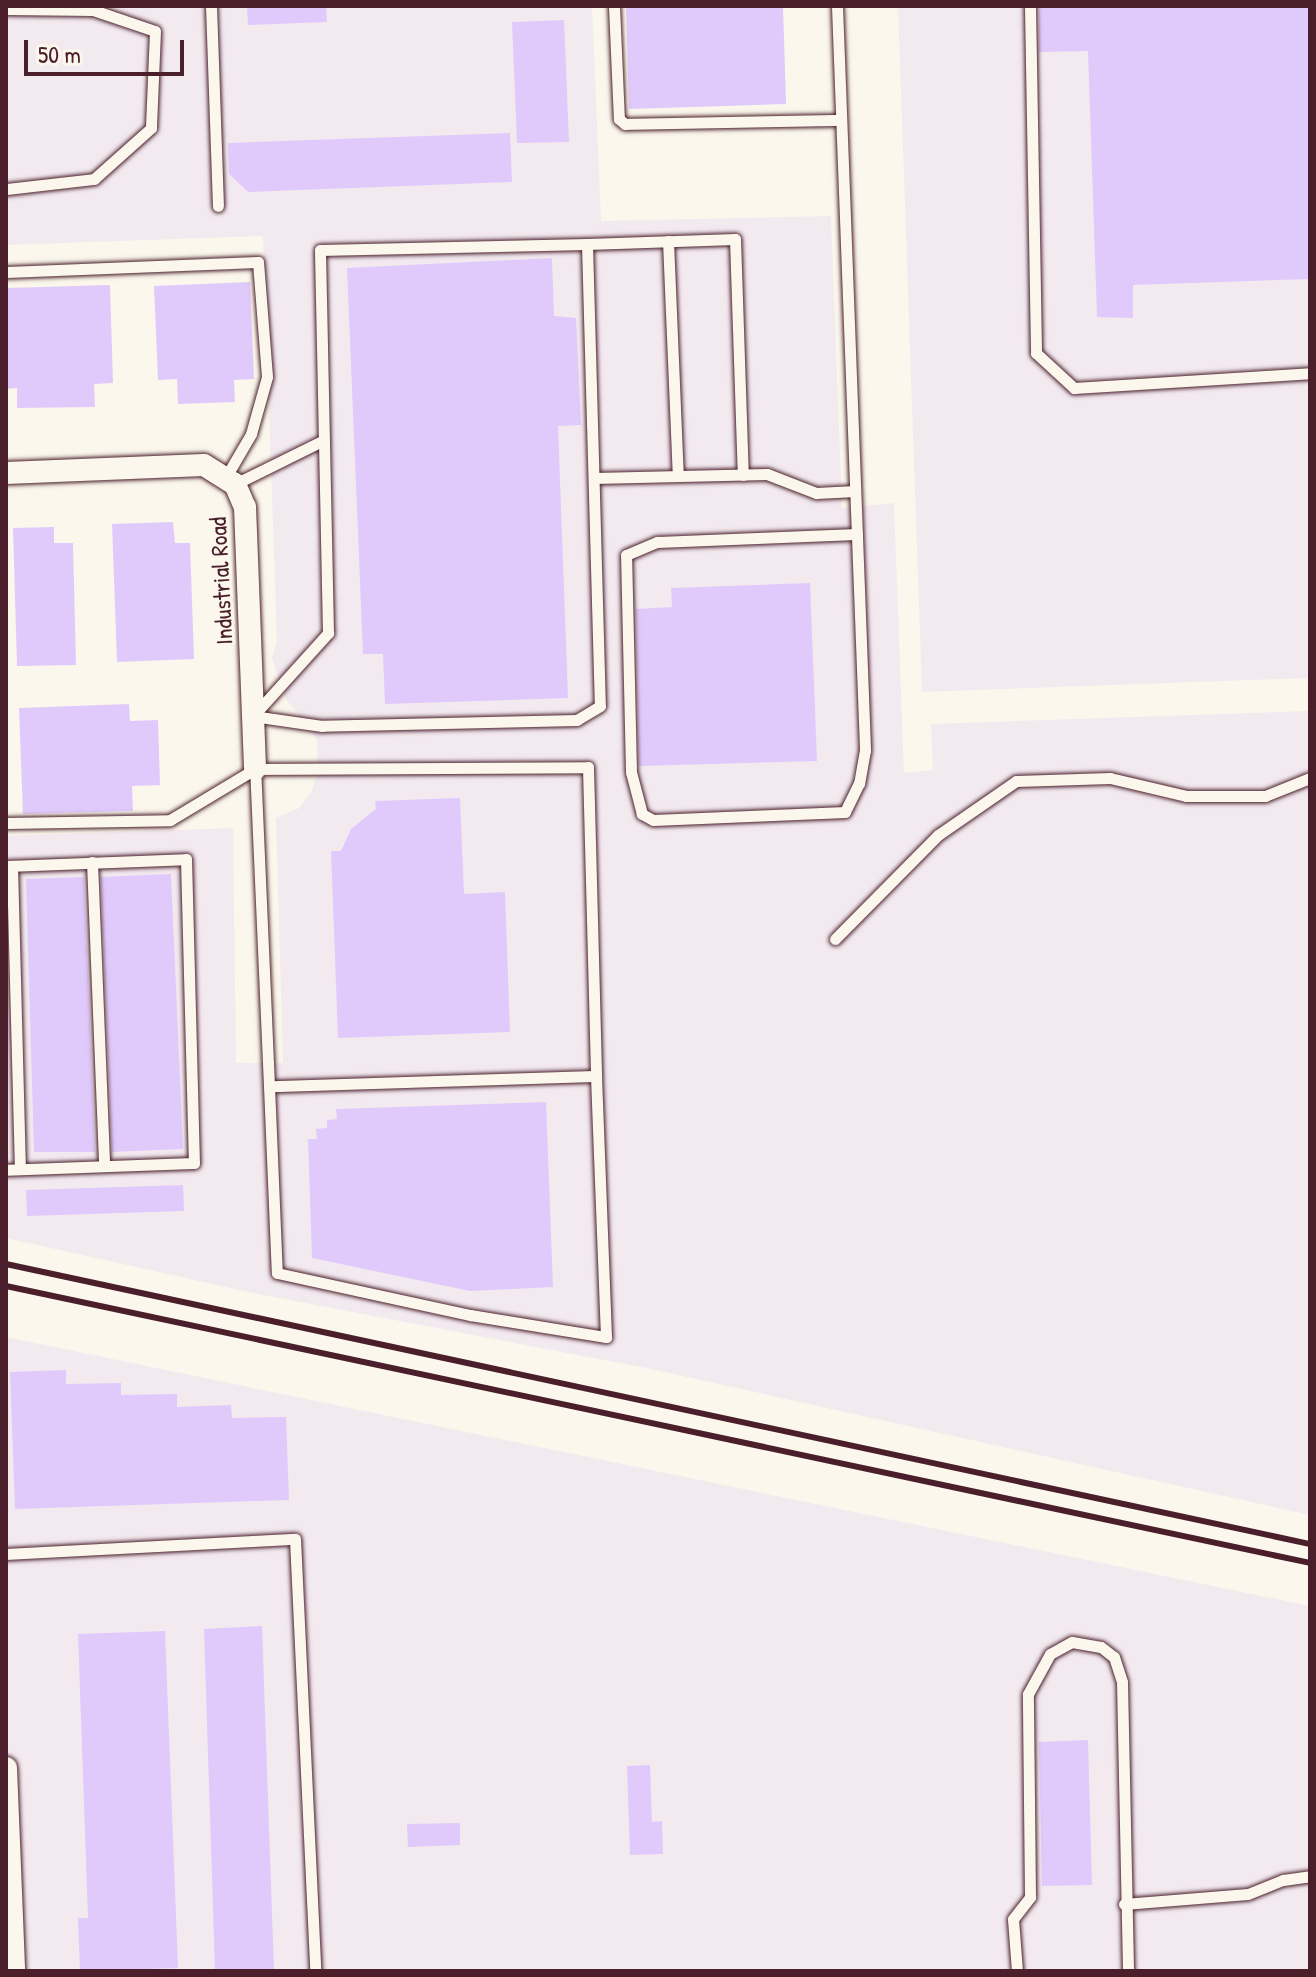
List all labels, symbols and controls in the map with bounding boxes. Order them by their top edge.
scale bar [28,24,188,74]
text: 50 m [38,38,81,70]
street label: Industrial Road [203,516,239,646]

